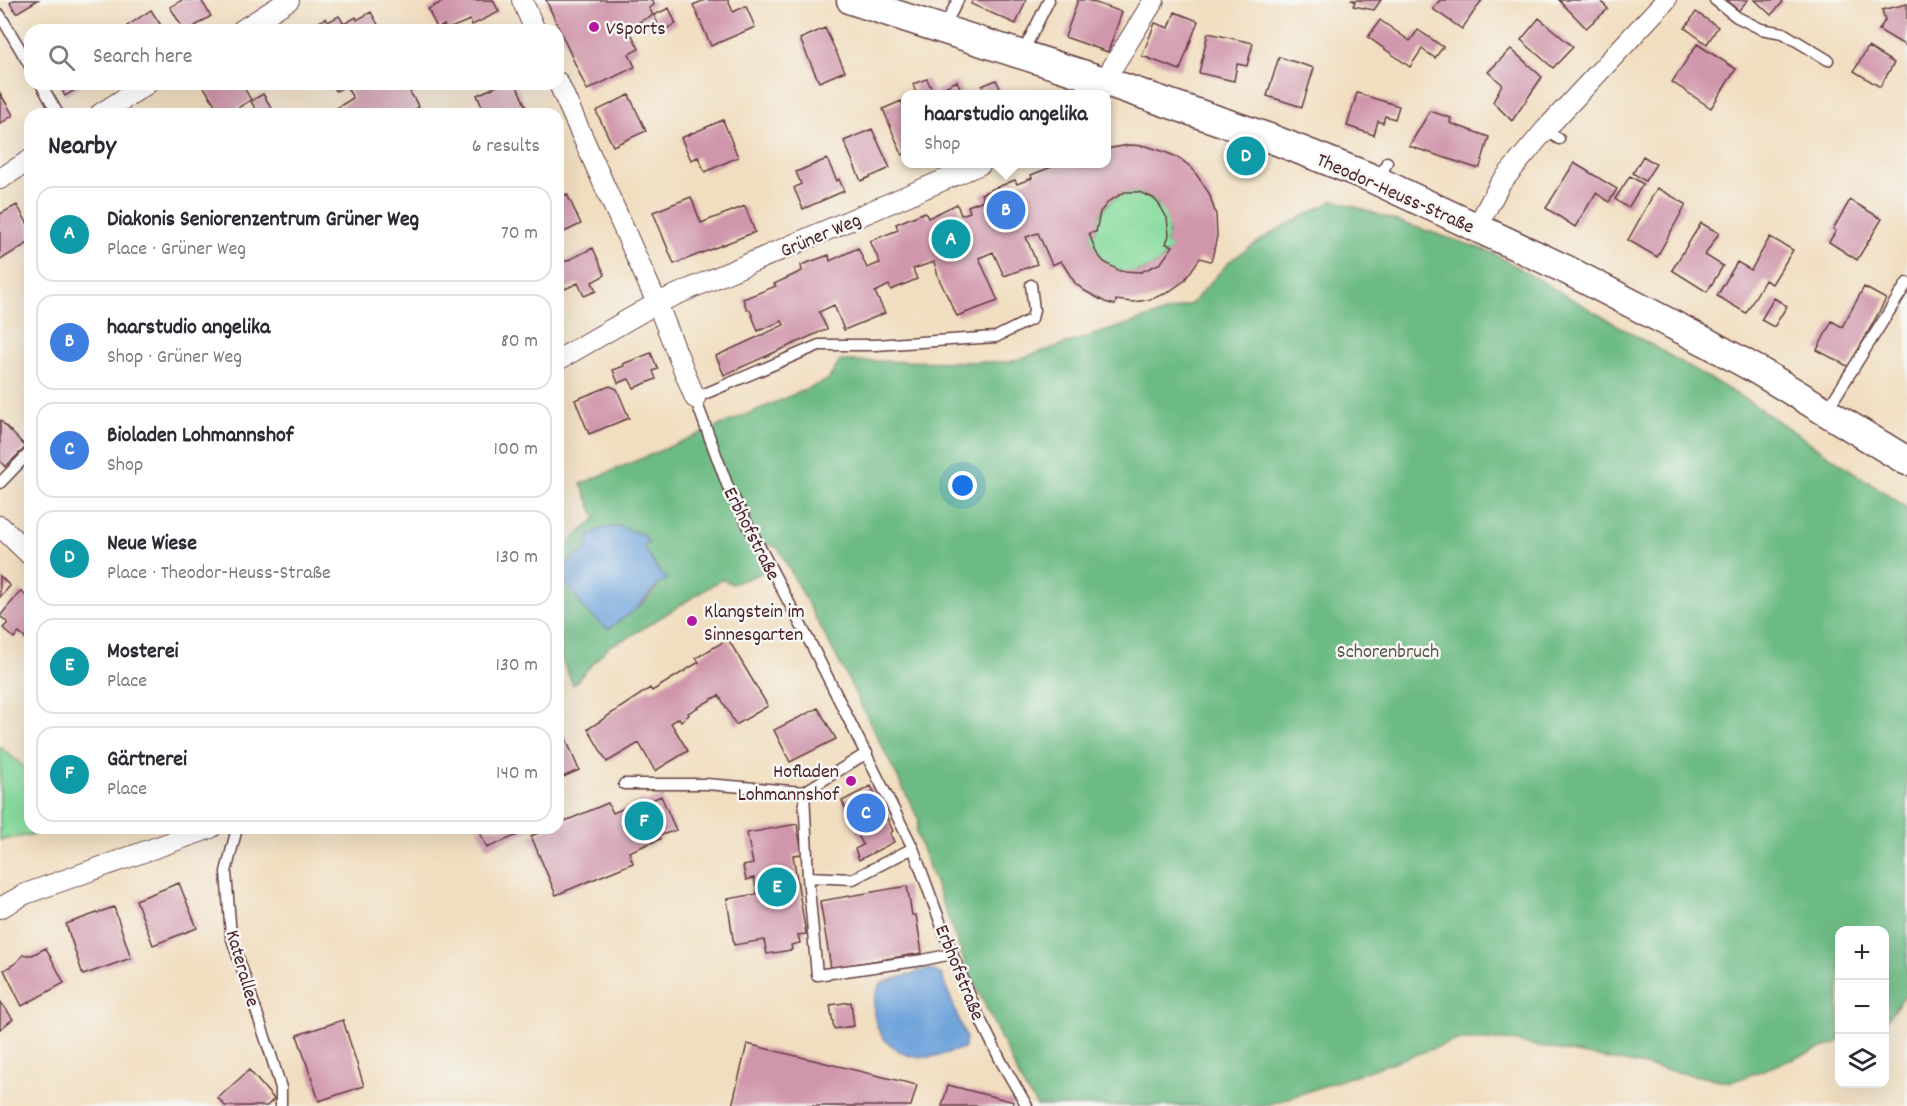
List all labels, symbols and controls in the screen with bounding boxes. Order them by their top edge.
place label: VSports [606,16,666,44]
marker: VSports [587,20,601,34]
search box [24,24,564,90]
icon: search [45,41,78,74]
text: Search here [93,42,192,73]
popup [901,90,1111,168]
text: haarstudio angelika [924,100,1088,131]
text: Nearby [48,129,116,166]
text: Shop [924,131,960,159]
text: 6 results [472,133,540,161]
pin: D [1226,134,1266,178]
street label: Theodor-Heuss-Straße [1311,147,1478,242]
pin: B [986,188,1026,232]
text: Diakonis Seniorenzentrum Grüner Weg [107,205,419,236]
street label: Grüner Weg [776,207,866,266]
pin: A [932,216,970,262]
text: A [64,220,75,248]
text: 70 m [501,220,538,248]
text: Place · Grüner Weg [107,236,246,264]
text: haarstudio angelika [107,313,270,344]
text: B [65,328,74,356]
text: 80 m [501,328,538,356]
text: Shop · Grüner Weg [107,344,242,372]
text: Bioladen Lohmannshof [107,421,294,452]
text: C [65,436,74,464]
text: 100 m [494,436,538,464]
text: Shop [107,452,143,480]
your location [948,471,977,500]
street label: Erbhofstraße [715,483,786,586]
text: Neue Wiese [107,529,197,560]
text: D [64,544,75,572]
text: 130 m [496,544,538,572]
text: Place · Theodor-Heuss-Straße [107,560,331,588]
place label: Klangstein im Sinnesgarten [704,599,805,650]
marker: Klangstein im Sinnesgarten [685,614,699,628]
text: Mosterei [107,637,179,668]
park label: Schorenbruch [1337,639,1439,667]
text: E [65,652,74,680]
text: 130 m [496,652,538,680]
text: Place [107,668,147,696]
text: Gärtnerei [107,745,187,776]
place label: Hofladen Lohmannshof [738,759,840,810]
text: F [65,760,74,788]
text: 140 m [496,760,538,788]
marker: Hofladen Lohmannshof [844,774,858,788]
text: Place [107,776,147,804]
pin: C [846,790,886,836]
pin: F [624,798,664,844]
pin: E [758,864,796,910]
street label: Erbhofstraße [926,921,990,1025]
map controls [1835,926,1889,1088]
button: + [1835,926,1889,980]
street label: Katerallee [217,927,265,1011]
button: − [1835,980,1889,1034]
button: layers [1835,1034,1889,1088]

